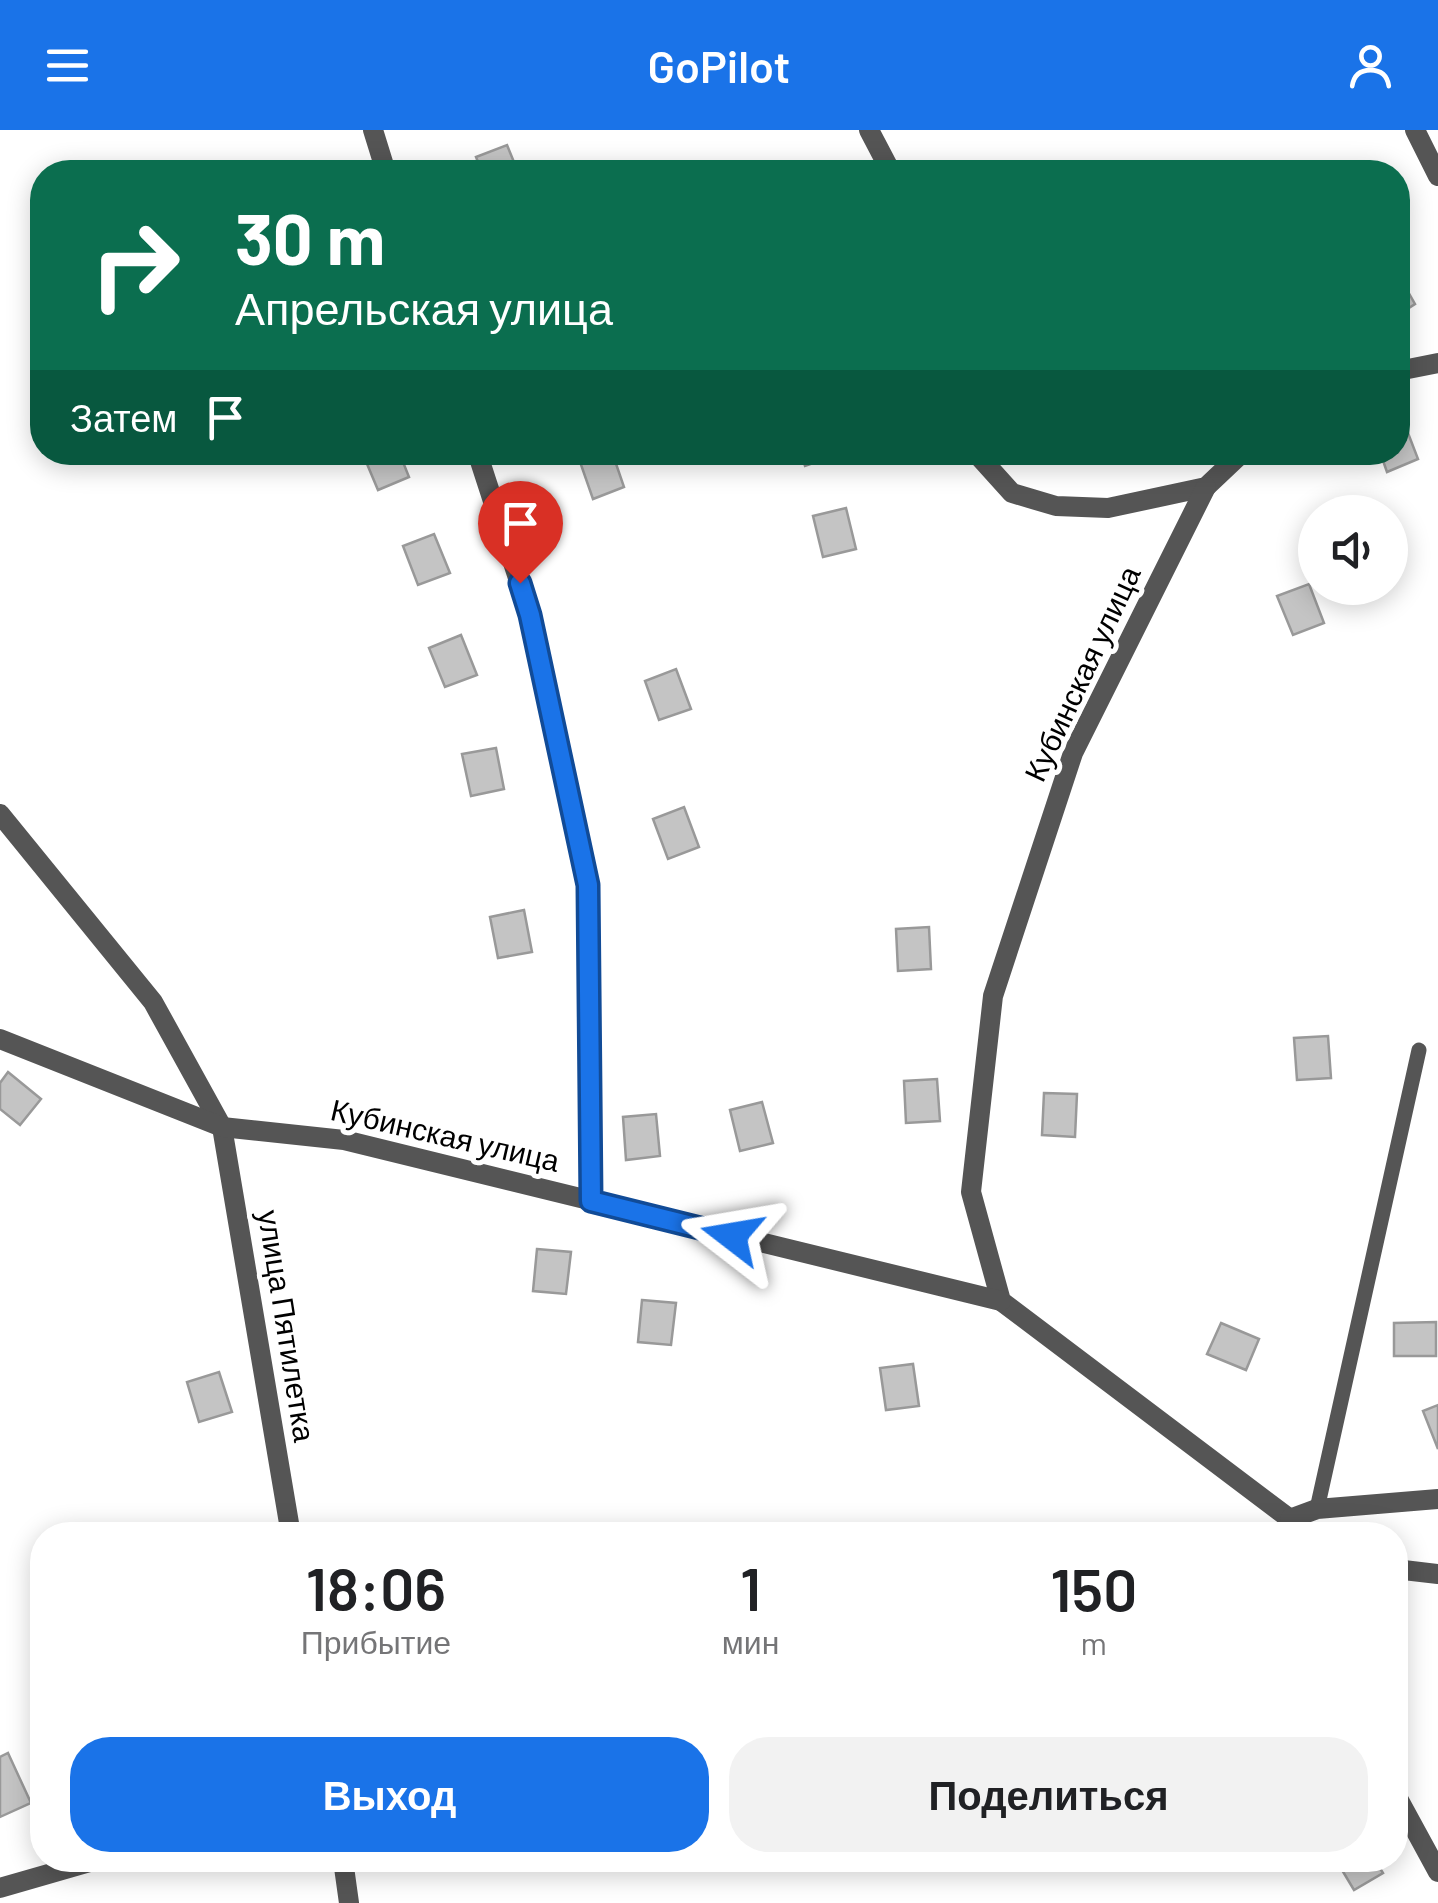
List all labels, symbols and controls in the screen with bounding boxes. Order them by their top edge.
icon: menu [40,38,95,93]
text: GoPilot [648,38,790,92]
icon: person [1343,38,1398,93]
text: 30 m [235,195,385,279]
icon: right [70,200,200,330]
text: Апрельская улица [235,280,613,334]
icon: arrive [198,390,253,445]
text: Затем [70,394,178,440]
pin [478,481,563,584]
map controls [1298,495,1408,605]
button: sound [1298,495,1408,605]
icon: arrive [493,496,548,551]
street label: Кубинская улица [1016,559,1147,787]
street label: Кубинская улица [328,1090,564,1178]
position arrow [680,1184,784,1288]
street label: улица Пятилетка [252,1207,324,1444]
text: 18:06 [306,1551,446,1623]
text: 1 [740,1551,761,1623]
text: 150 [1050,1552,1137,1624]
text: Прибытие [301,1622,451,1660]
text: мин [722,1622,779,1660]
text: m [1080,1623,1107,1661]
button: Выход [70,1737,709,1852]
button: Поделиться [729,1737,1368,1852]

